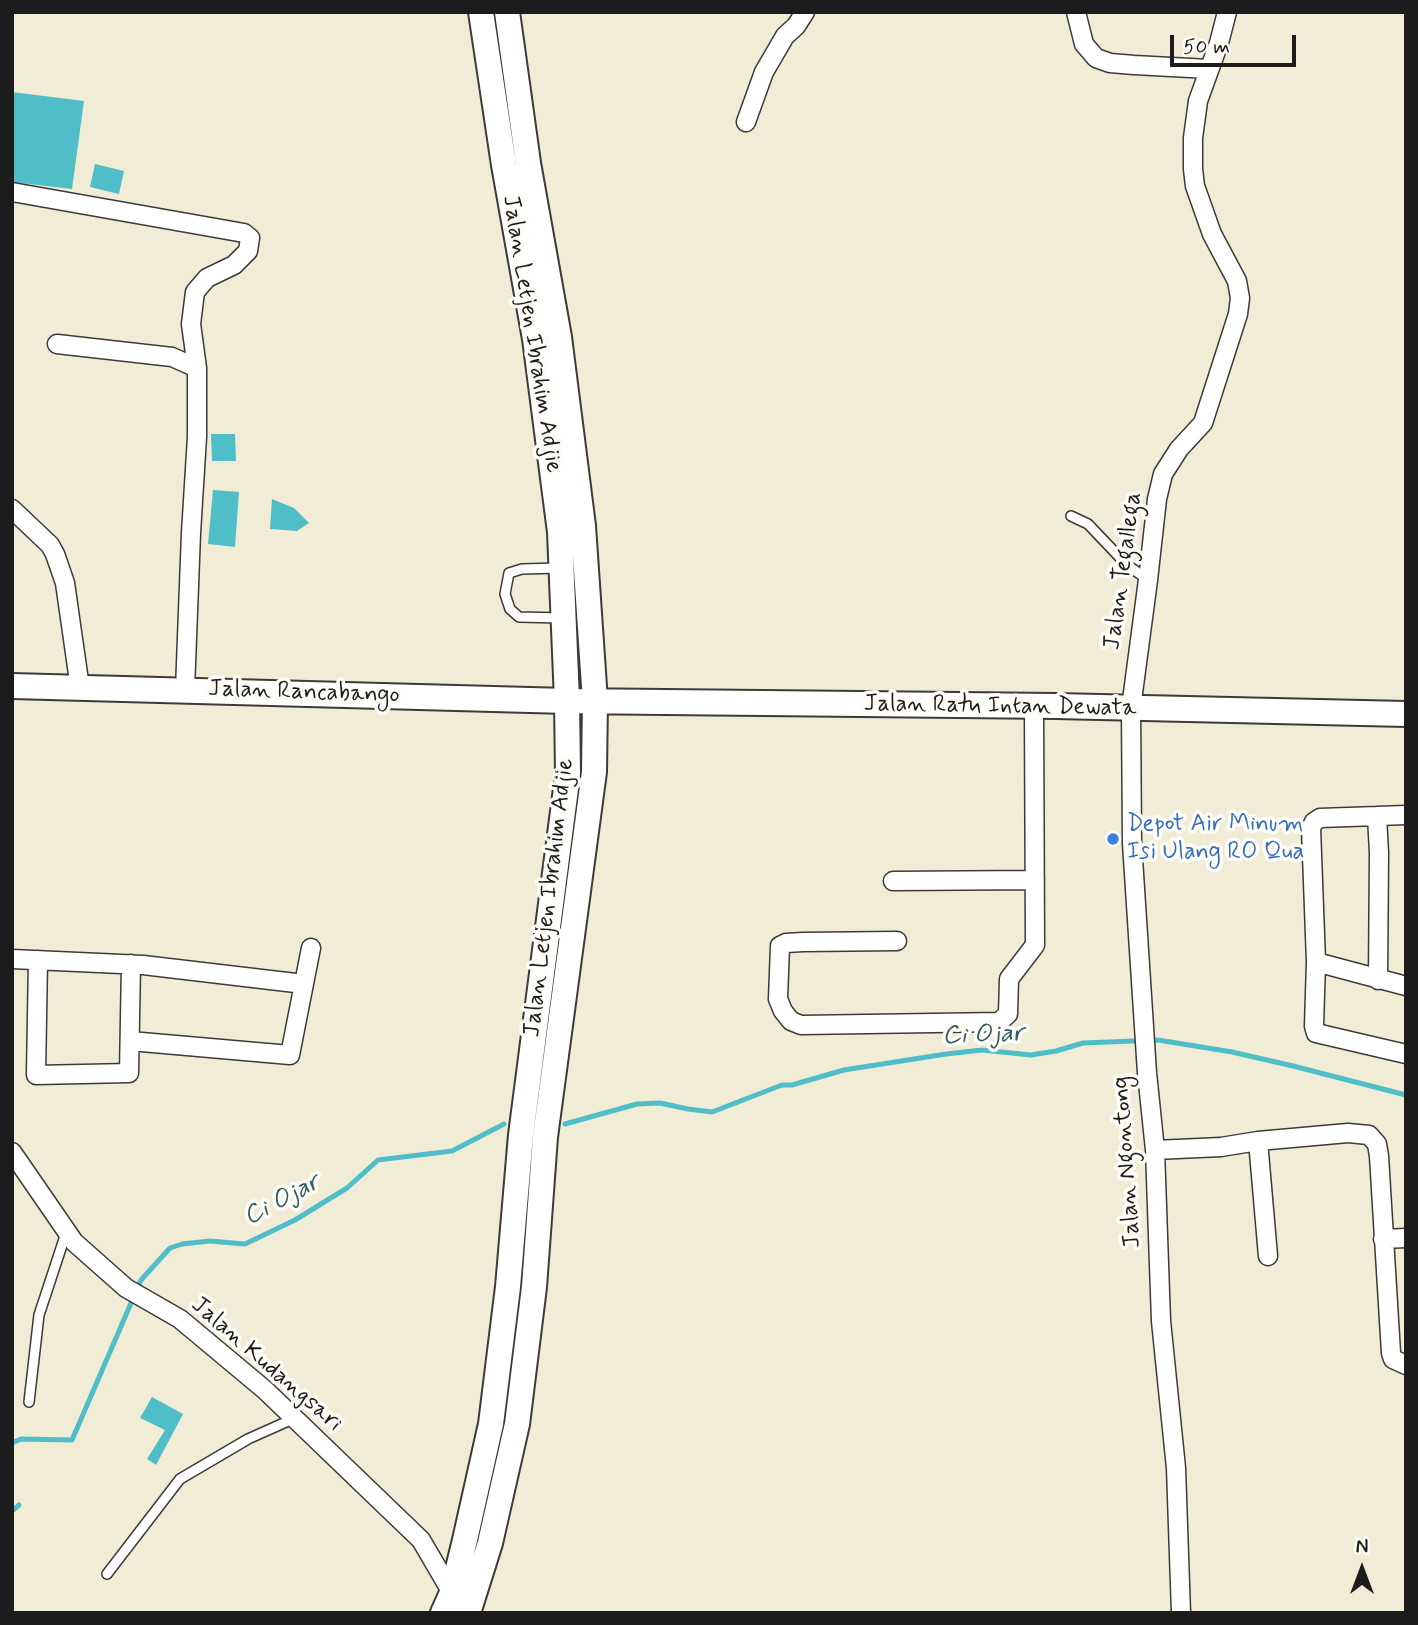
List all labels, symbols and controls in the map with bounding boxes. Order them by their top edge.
scale bar [1173,21,1299,65]
text: 50 m [1183,33,1230,61]
street label: Jalan Letjen Ibrahim Adjie [495,193,567,475]
street label: Jalan Tegallega [1099,490,1149,652]
street label: Jalan Rancabango [208,675,400,711]
street label: Jalan Ratu Intan Dewata [863,690,1137,724]
street label: Jalan Letjen Ibrahim Adjie [519,757,581,1039]
place label: Depot Air Minum Isi Ulang RO Qua [1127,811,1304,867]
marker: Depot Air Minum Isi Ulang RO Qua [1105,831,1121,847]
water label: Ci Ojar [942,1019,1024,1053]
street label: Jalan Ngontong [1108,1075,1148,1249]
water label: Ci Ojar [239,1168,325,1234]
street label: Jalan Kudangsari [184,1291,348,1439]
north arrow [1327,1534,1397,1604]
text: N [1356,1535,1368,1560]

